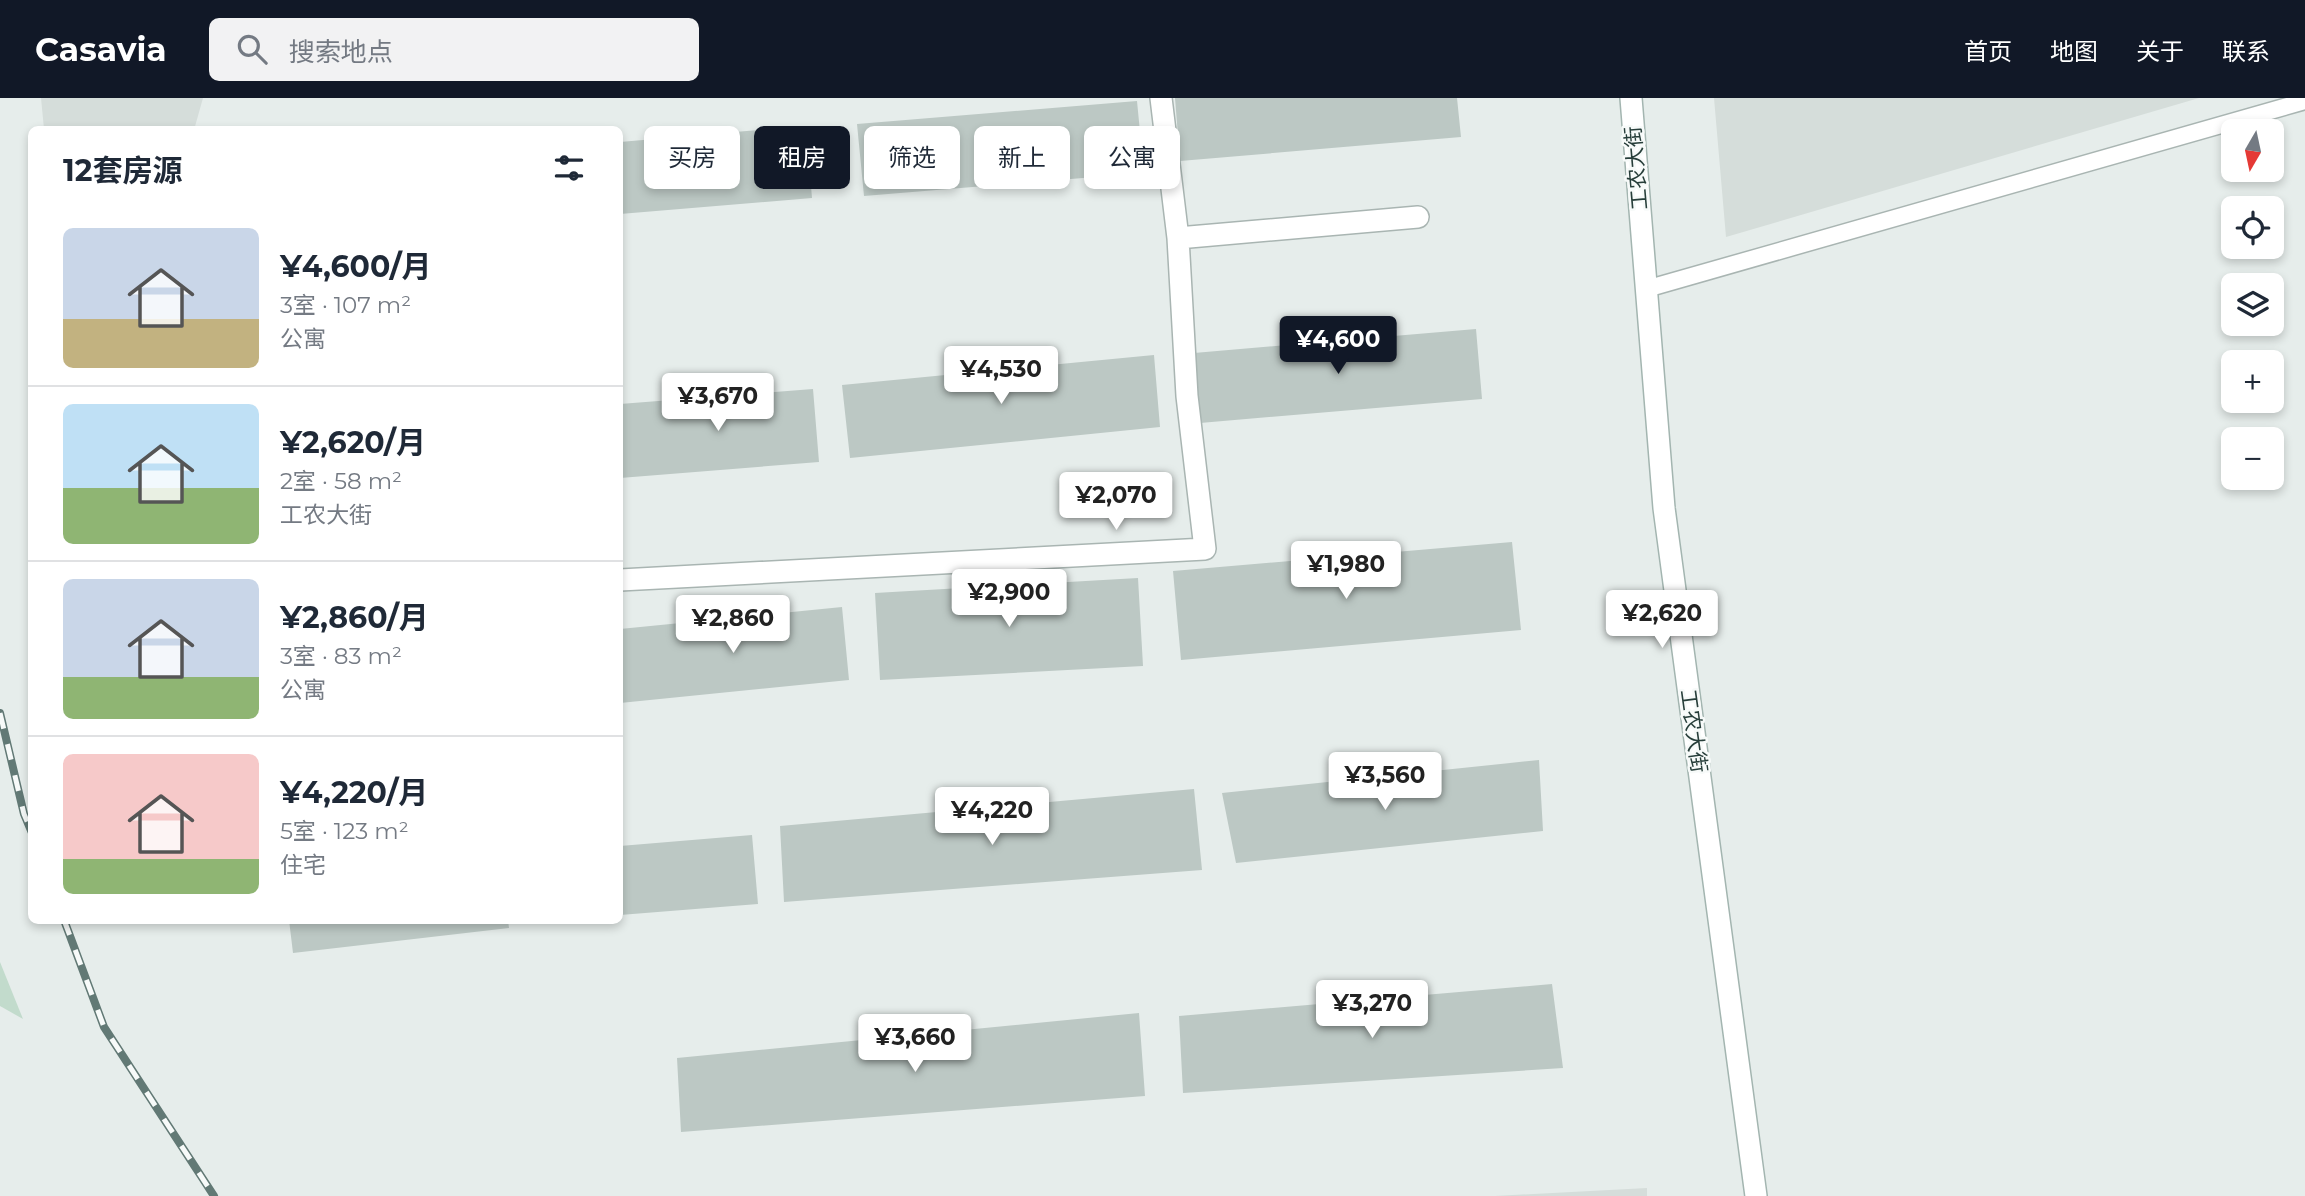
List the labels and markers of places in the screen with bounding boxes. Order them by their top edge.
pin: ¥4,600 [1281,316,1395,376]
pin: ¥4,530 [944,346,1058,406]
pin: ¥3,670 [661,374,775,433]
pin: ¥2,070 [1059,472,1173,532]
pin: ¥1,980 [1289,542,1403,601]
pin: ¥2,900 [952,570,1066,629]
pin: ¥2,620 [1605,590,1719,650]
pin: ¥2,860 [676,596,790,655]
pin: ¥3,560 [1328,752,1442,812]
pin: ¥4,220 [935,788,1049,847]
pin: ¥3,270 [1315,981,1429,1040]
pin: ¥3,660 [858,1014,972,1074]

